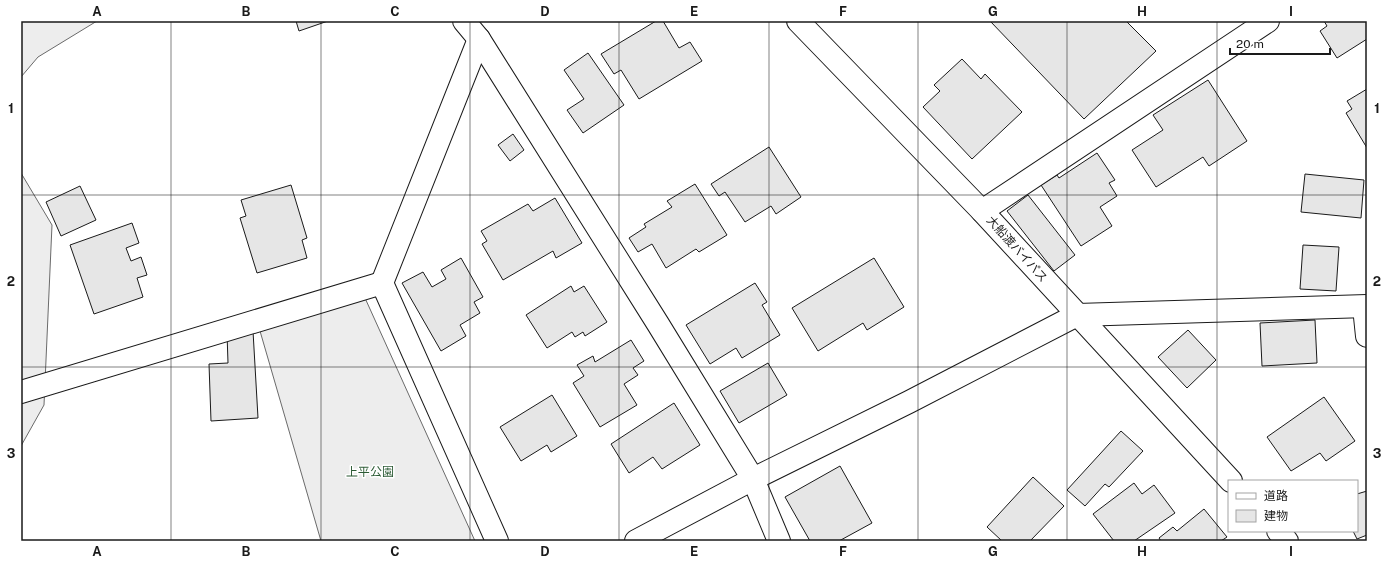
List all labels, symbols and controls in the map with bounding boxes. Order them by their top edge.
text: A [92,4,102,19]
text: B [242,4,251,19]
text: C [390,4,400,19]
text: D [540,4,550,19]
text: E [690,4,698,19]
text: F [839,4,847,19]
text: G [988,4,998,19]
text: H [1137,4,1147,19]
text: I [1289,4,1293,19]
scale bar [1230,30,1330,56]
text: 20 m [1236,37,1264,51]
text: 1 [8,101,14,116]
text: 1 [1374,101,1380,116]
street label: 大船渡バイパス [984,213,1050,285]
text: 2 [7,274,15,289]
text: 2 [1373,274,1381,289]
text: 3 [7,446,16,461]
text: 3 [1373,446,1382,461]
park label: 上平公園 [346,465,394,479]
legend [1228,480,1358,532]
text: 道路 [1264,489,1288,503]
text: 建物 [1264,509,1288,523]
text: A [92,544,102,559]
text: B [242,544,251,559]
text: C [390,544,400,559]
text: D [540,544,550,559]
text: E [690,544,698,559]
text: F [839,544,847,559]
text: G [988,544,998,559]
text: H [1137,544,1147,559]
text: I [1289,544,1293,559]

